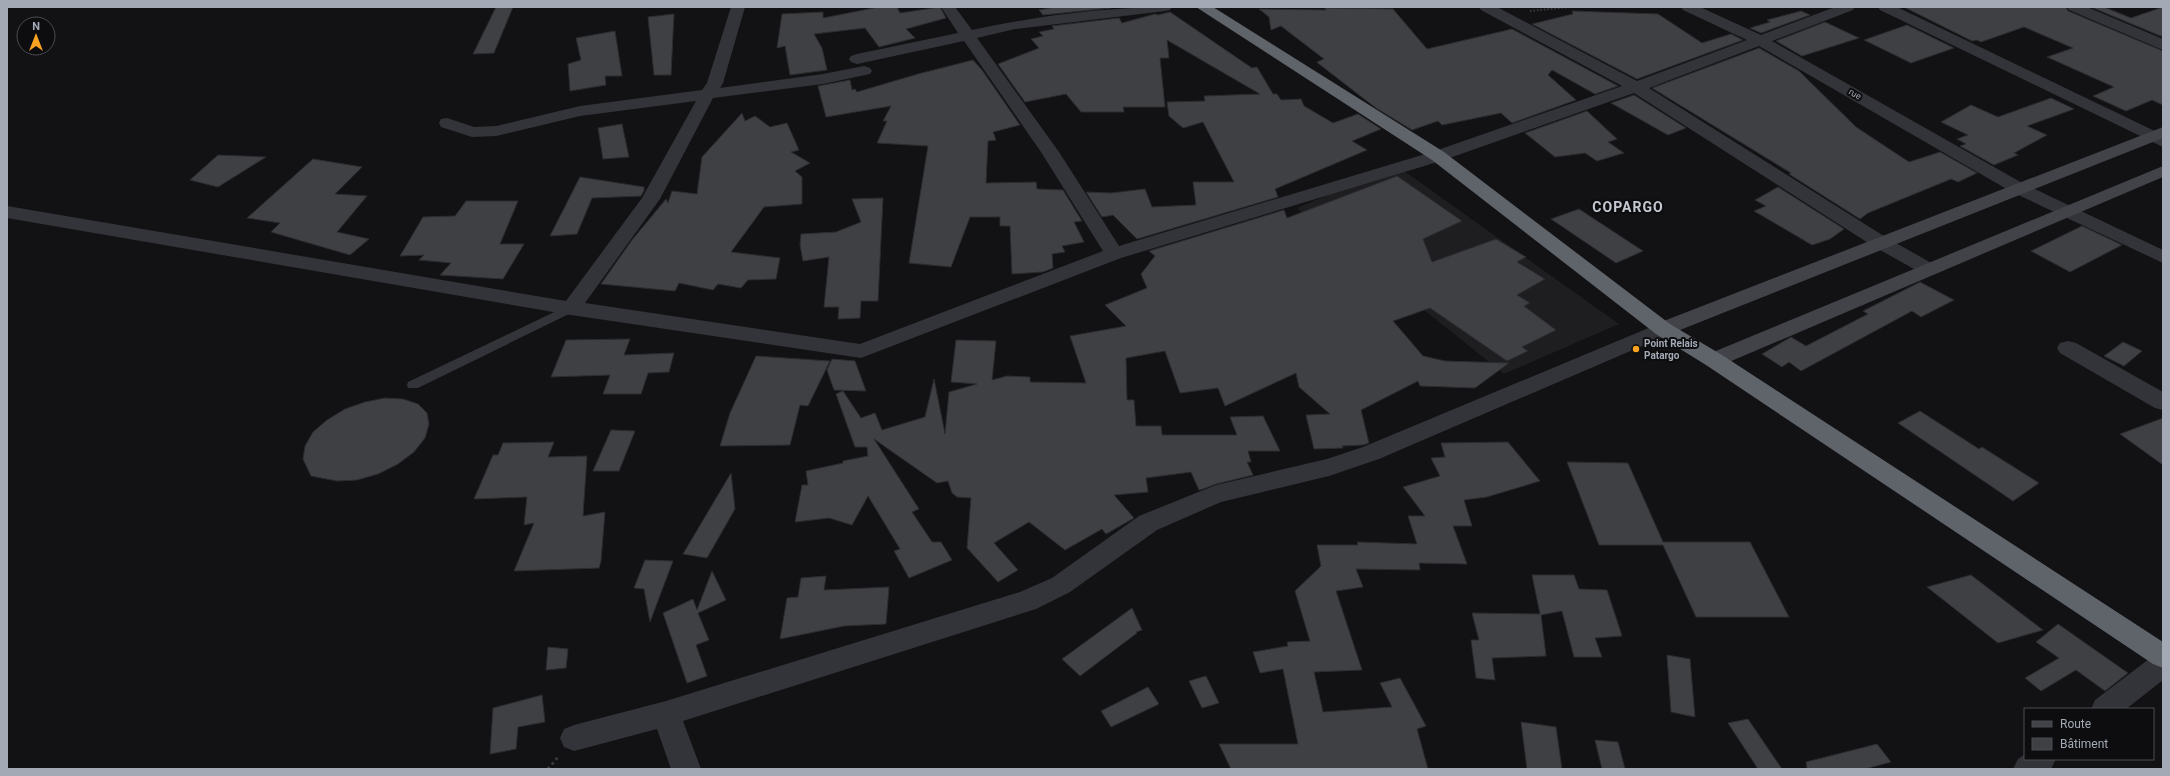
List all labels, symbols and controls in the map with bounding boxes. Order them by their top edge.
north arrow [16,16,56,56]
text: N [32,20,40,33]
street label: rue [1847,86,1863,102]
district label: COPARGO [1592,199,1664,215]
place label: Point Relais Patargo [1644,338,1698,361]
marker: Point Relais Patargo [1631,344,1641,354]
legend [2024,708,2154,760]
text: Route [2060,717,2091,731]
text: Bâtiment [2060,737,2108,751]

